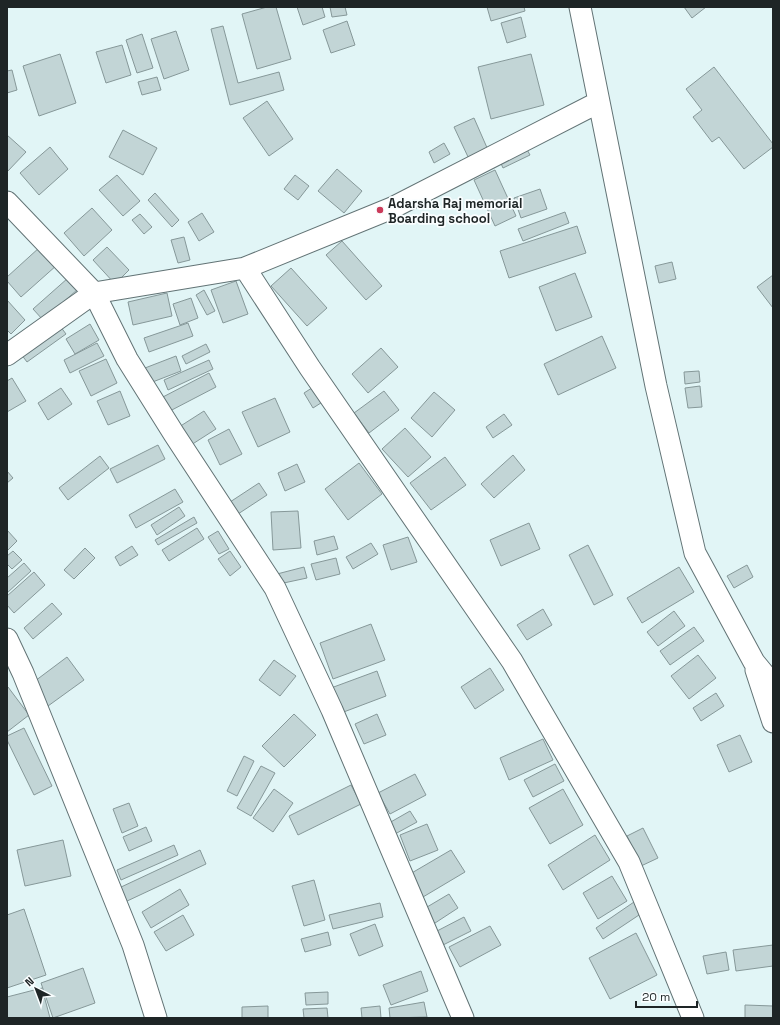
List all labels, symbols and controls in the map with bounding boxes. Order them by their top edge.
place label: Adarsha Raj memorial Boarding school [388,195,522,227]
marker: Adarsha Raj memorial Boarding school [375,205,385,215]
north arrow [16,969,56,1009]
text: N [22,974,37,989]
scale bar [636,983,697,1009]
text: 20 m [642,989,670,1005]

